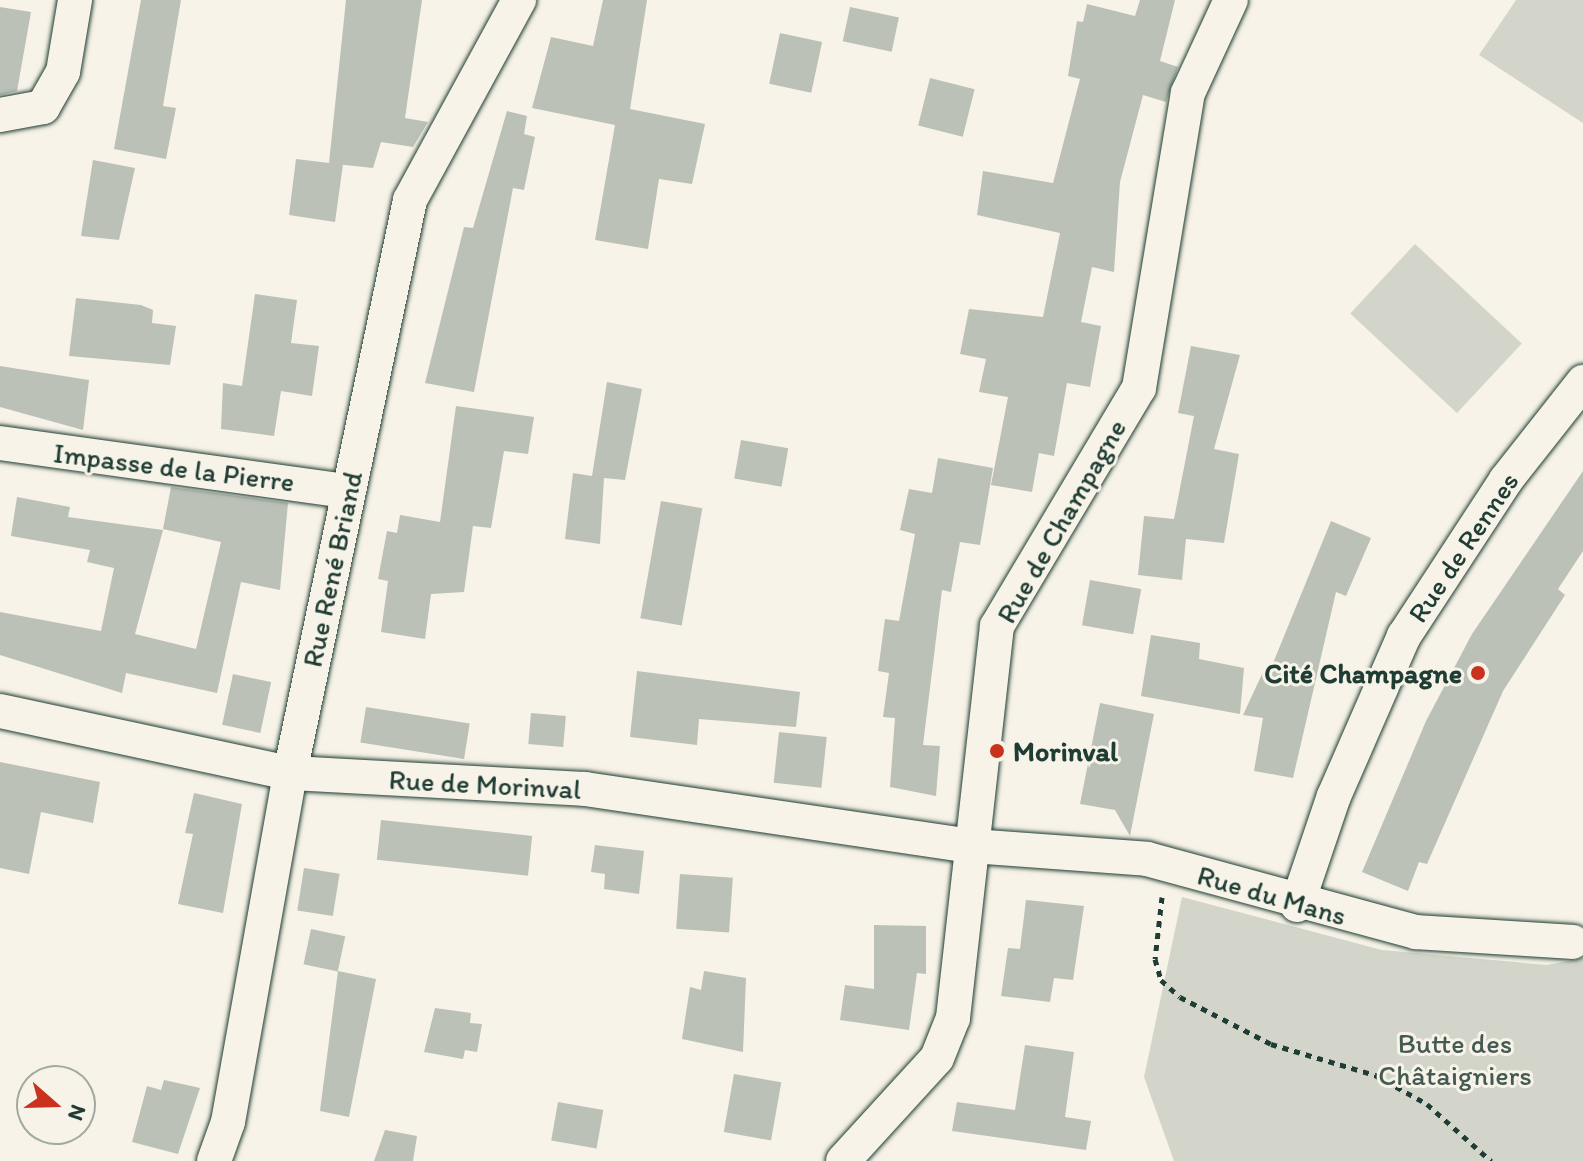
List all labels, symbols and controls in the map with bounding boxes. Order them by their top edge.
street label: Rue de Champagne [989,414,1133,628]
street label: Impasse de la Pierre [52,436,296,498]
street label: Rue de Rennes [1401,466,1525,628]
street label: Rue René Briand [295,469,369,669]
place label: Cité Champagne [1265,656,1462,690]
marker: Cité Champagne [1469,664,1487,682]
place label: Morinval [1013,734,1118,768]
marker: Morinval [988,742,1006,760]
street label: Rue de Morinval [388,762,582,806]
street label: Rue du Mans [1193,858,1351,932]
park label: Butte des Châtaigniers [1378,1026,1532,1092]
north arrow [16,1065,96,1145]
text: N [62,1101,92,1124]

